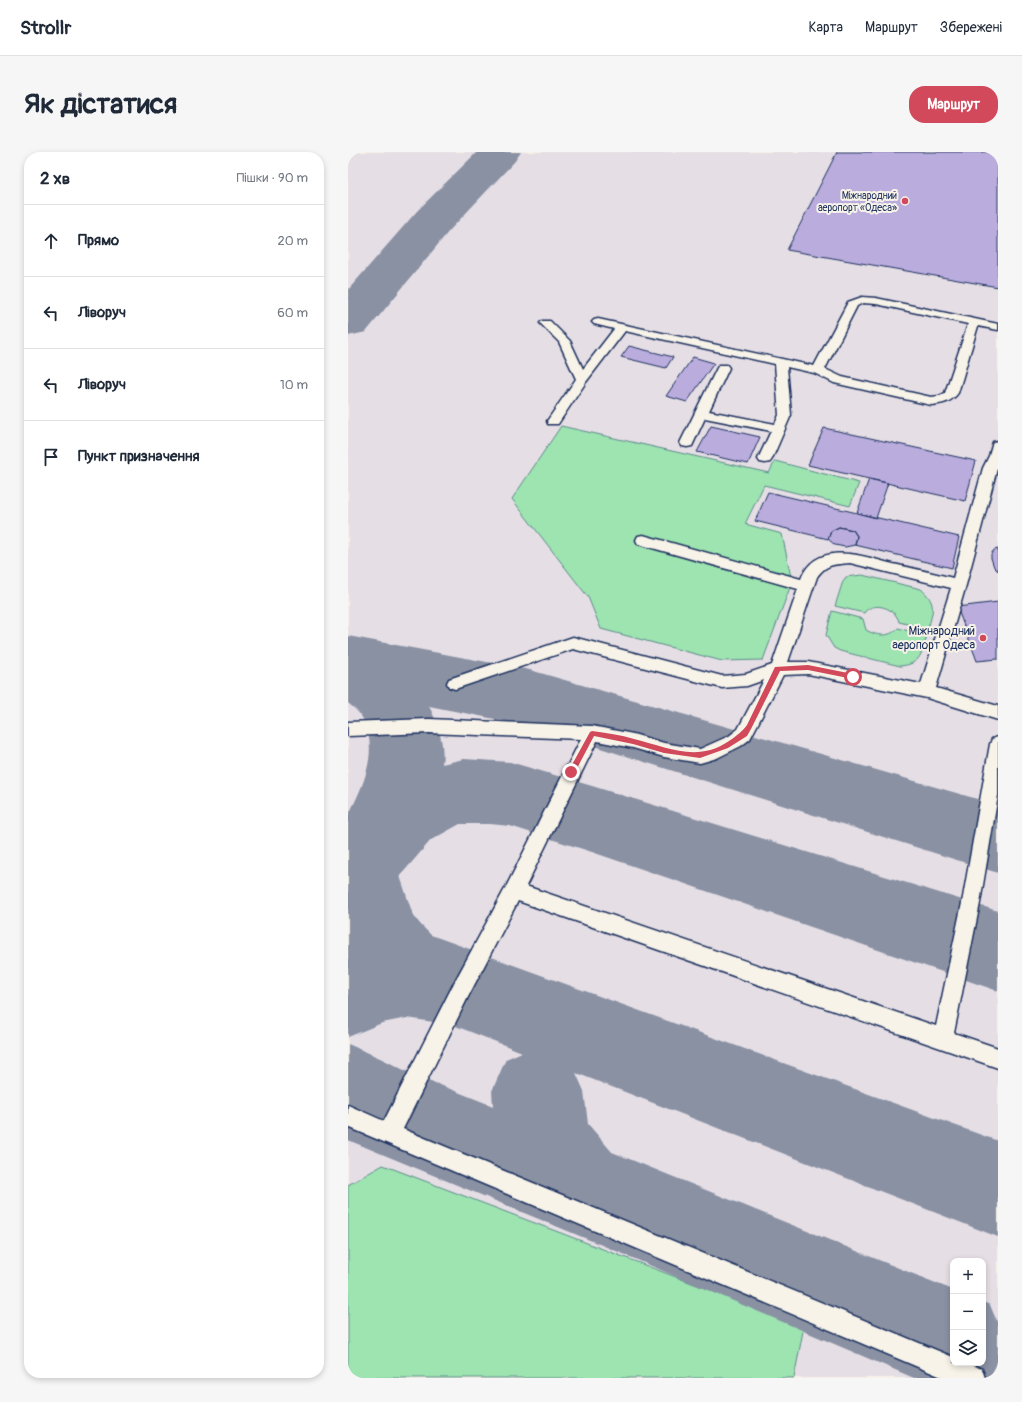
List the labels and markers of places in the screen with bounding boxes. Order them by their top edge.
place label: Міжнародний аеропорт «Одеса» [818,190,897,214]
marker: Міжнародний аеропорт «Одеса» [900,196,910,206]
place label: Міжнародний аеропорт Одеса [892,624,975,653]
marker: Міжнародний аеропорт Одеса [978,633,988,643]

